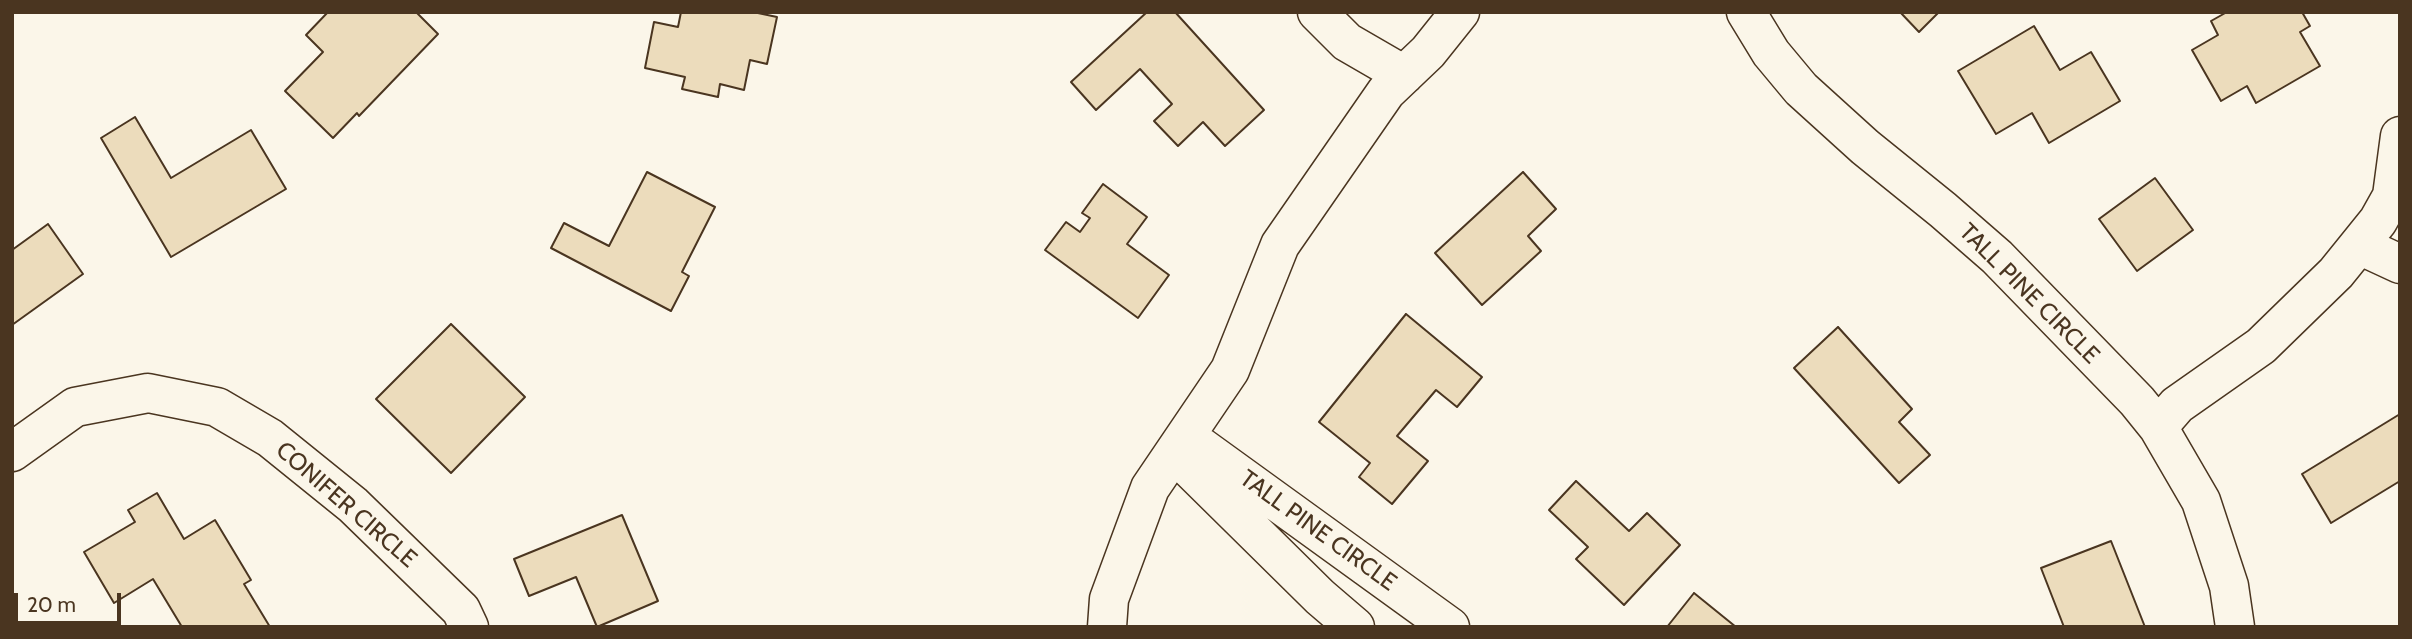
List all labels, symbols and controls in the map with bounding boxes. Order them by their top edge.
street label: TALL PINE CIRCLE [1953,218,2105,370]
street label: CONIFER CIRCLE [270,436,422,574]
street label: TALL PINE CIRCLE [1234,464,1402,598]
scale bar [18,580,124,624]
text: 20 m [27,592,76,617]

